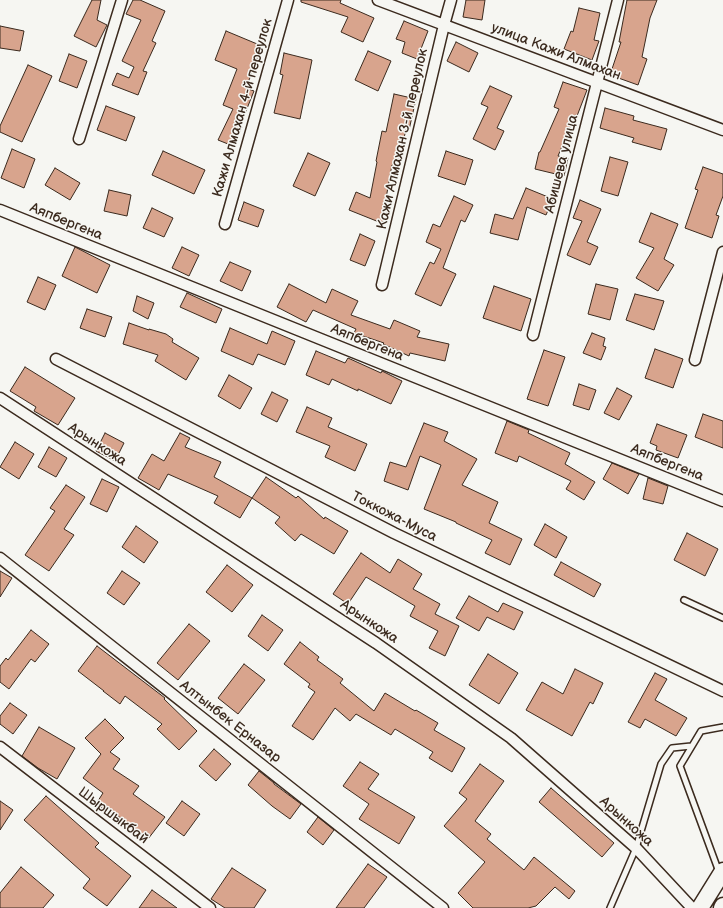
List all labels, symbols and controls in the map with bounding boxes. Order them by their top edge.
street label: Кажи Алмахан 4-й переулок [209,17,277,199]
street label: улица Кажи Алмахан [489,20,623,84]
street label: Кажи Алмахан 3-й переулок [374,47,432,231]
street label: Абишева улица [542,113,582,215]
street label: Аяпбергена [27,200,105,244]
street label: Аяпбергена [328,321,406,365]
street label: Арынкожа [65,420,129,470]
street label: Аяпбергена [628,441,706,485]
street label: Токкожа-Муса [349,488,439,546]
street label: Арынкожа [337,596,401,648]
street label: Алтынбек Ерназар [176,677,284,767]
street label: Шыршыкбай [74,784,152,848]
street label: Арынкожа [596,794,656,850]

